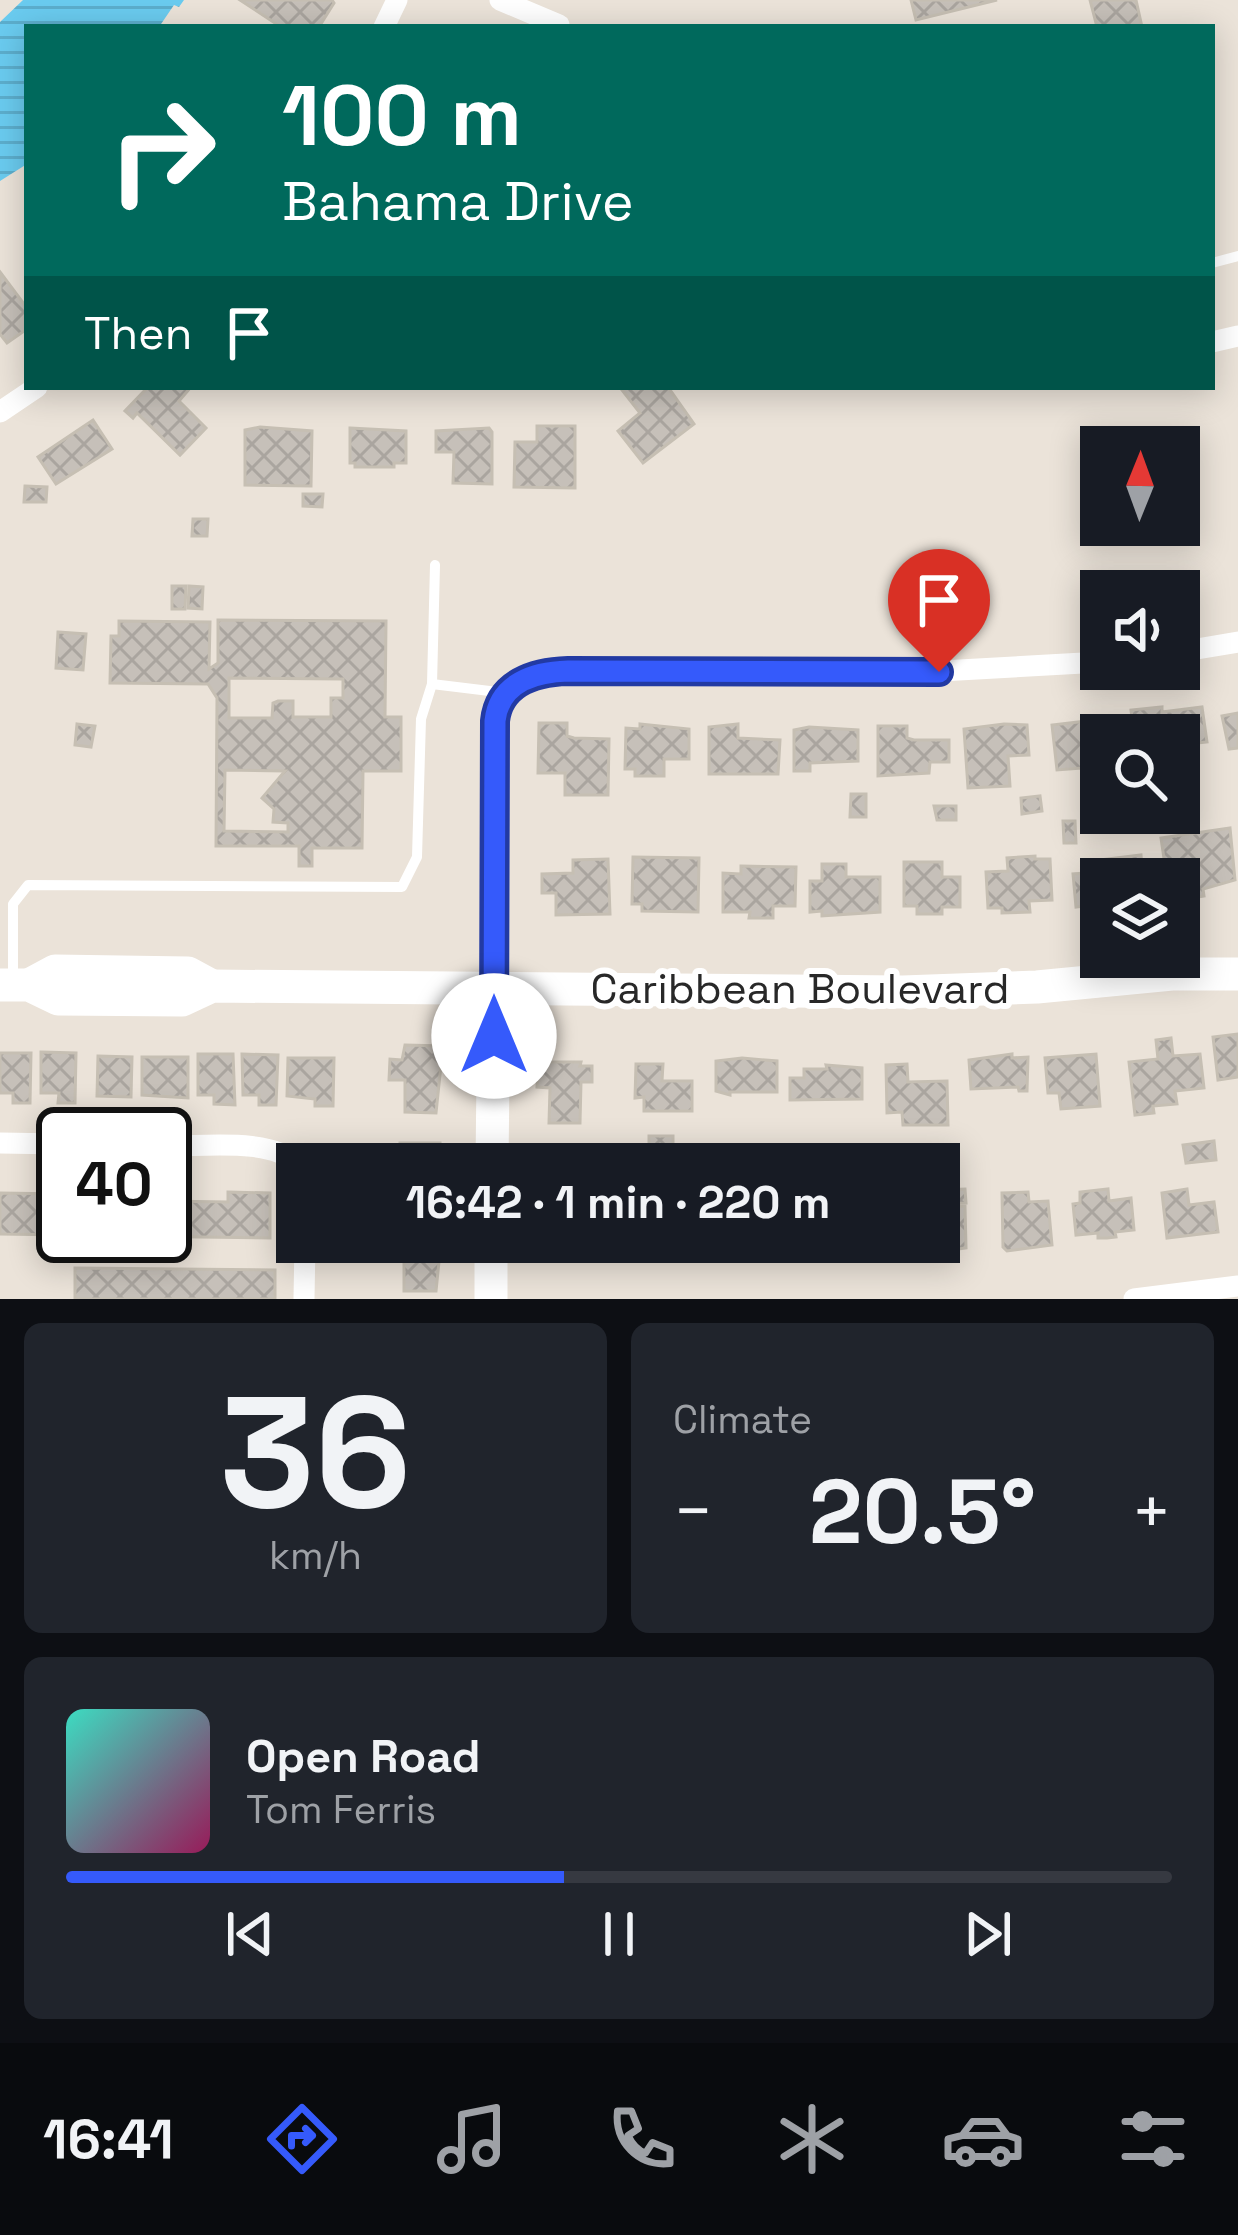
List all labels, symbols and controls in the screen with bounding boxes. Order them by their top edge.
text: 100 m [282,62,522,170]
icon: right [84,72,240,228]
text: Bahama Drive [282,167,634,236]
icon: arrive [216,300,282,366]
text: Then [84,305,192,362]
north arrow [1080,426,1200,546]
map controls [1080,426,1200,978]
pin [888,549,990,672]
icon: arrive [906,567,972,633]
button: sound [1080,570,1200,690]
button: search [1080,714,1200,834]
button: layers [1080,858,1200,978]
street label: Caribbean Boulevard [591,962,1009,1015]
position arrow [431,973,557,1099]
speed limit sign: 40 [36,1107,192,1263]
text: 16:42 · 1 min · 220 m [406,1174,830,1231]
text: 36 [220,1353,411,1553]
text: Climate [673,1395,812,1444]
text: 20.5° [809,1454,1036,1569]
text: − [673,1469,714,1553]
text: + [1131,1469,1172,1553]
text: km/h [269,1531,362,1580]
text: Open Road [246,1728,481,1785]
text: Tom Ferris [246,1785,436,1834]
icon: previous [217,1901,283,1967]
icon: pause [586,1901,652,1967]
icon: next [955,1901,1021,1967]
icon: directions [260,2097,344,2181]
icon: music [430,2097,514,2181]
icon: phone [600,2097,684,2181]
icon: climate [770,2097,854,2181]
icon: car [941,2097,1025,2181]
icon: filters [1111,2097,1195,2181]
text: 16:41 [43,2105,174,2174]

